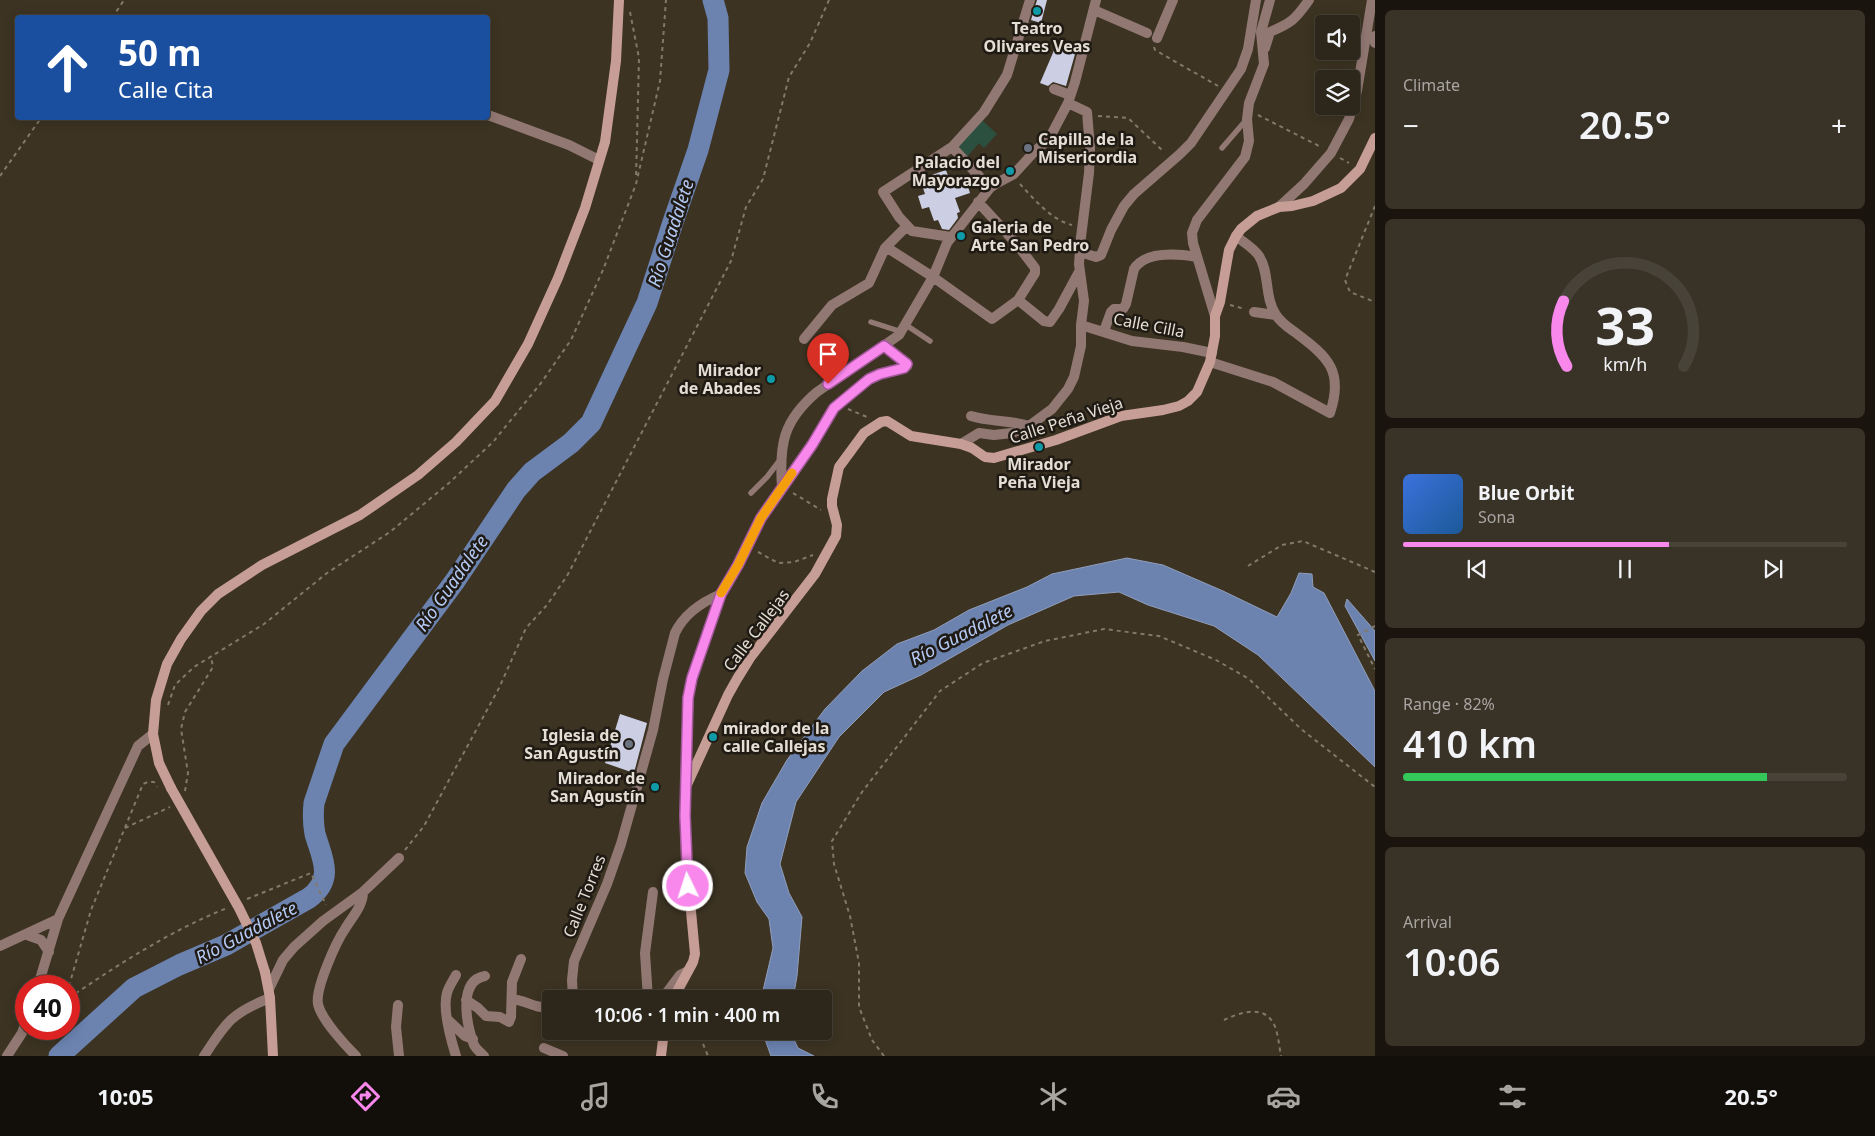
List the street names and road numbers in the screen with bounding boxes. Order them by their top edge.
street label: Calle Cilla [1112,307,1186,343]
street label: Calle Peña Vieja [1006,391,1126,449]
street label: Calle Callejas [718,584,794,676]
street label: Calle Torres [557,851,611,941]

